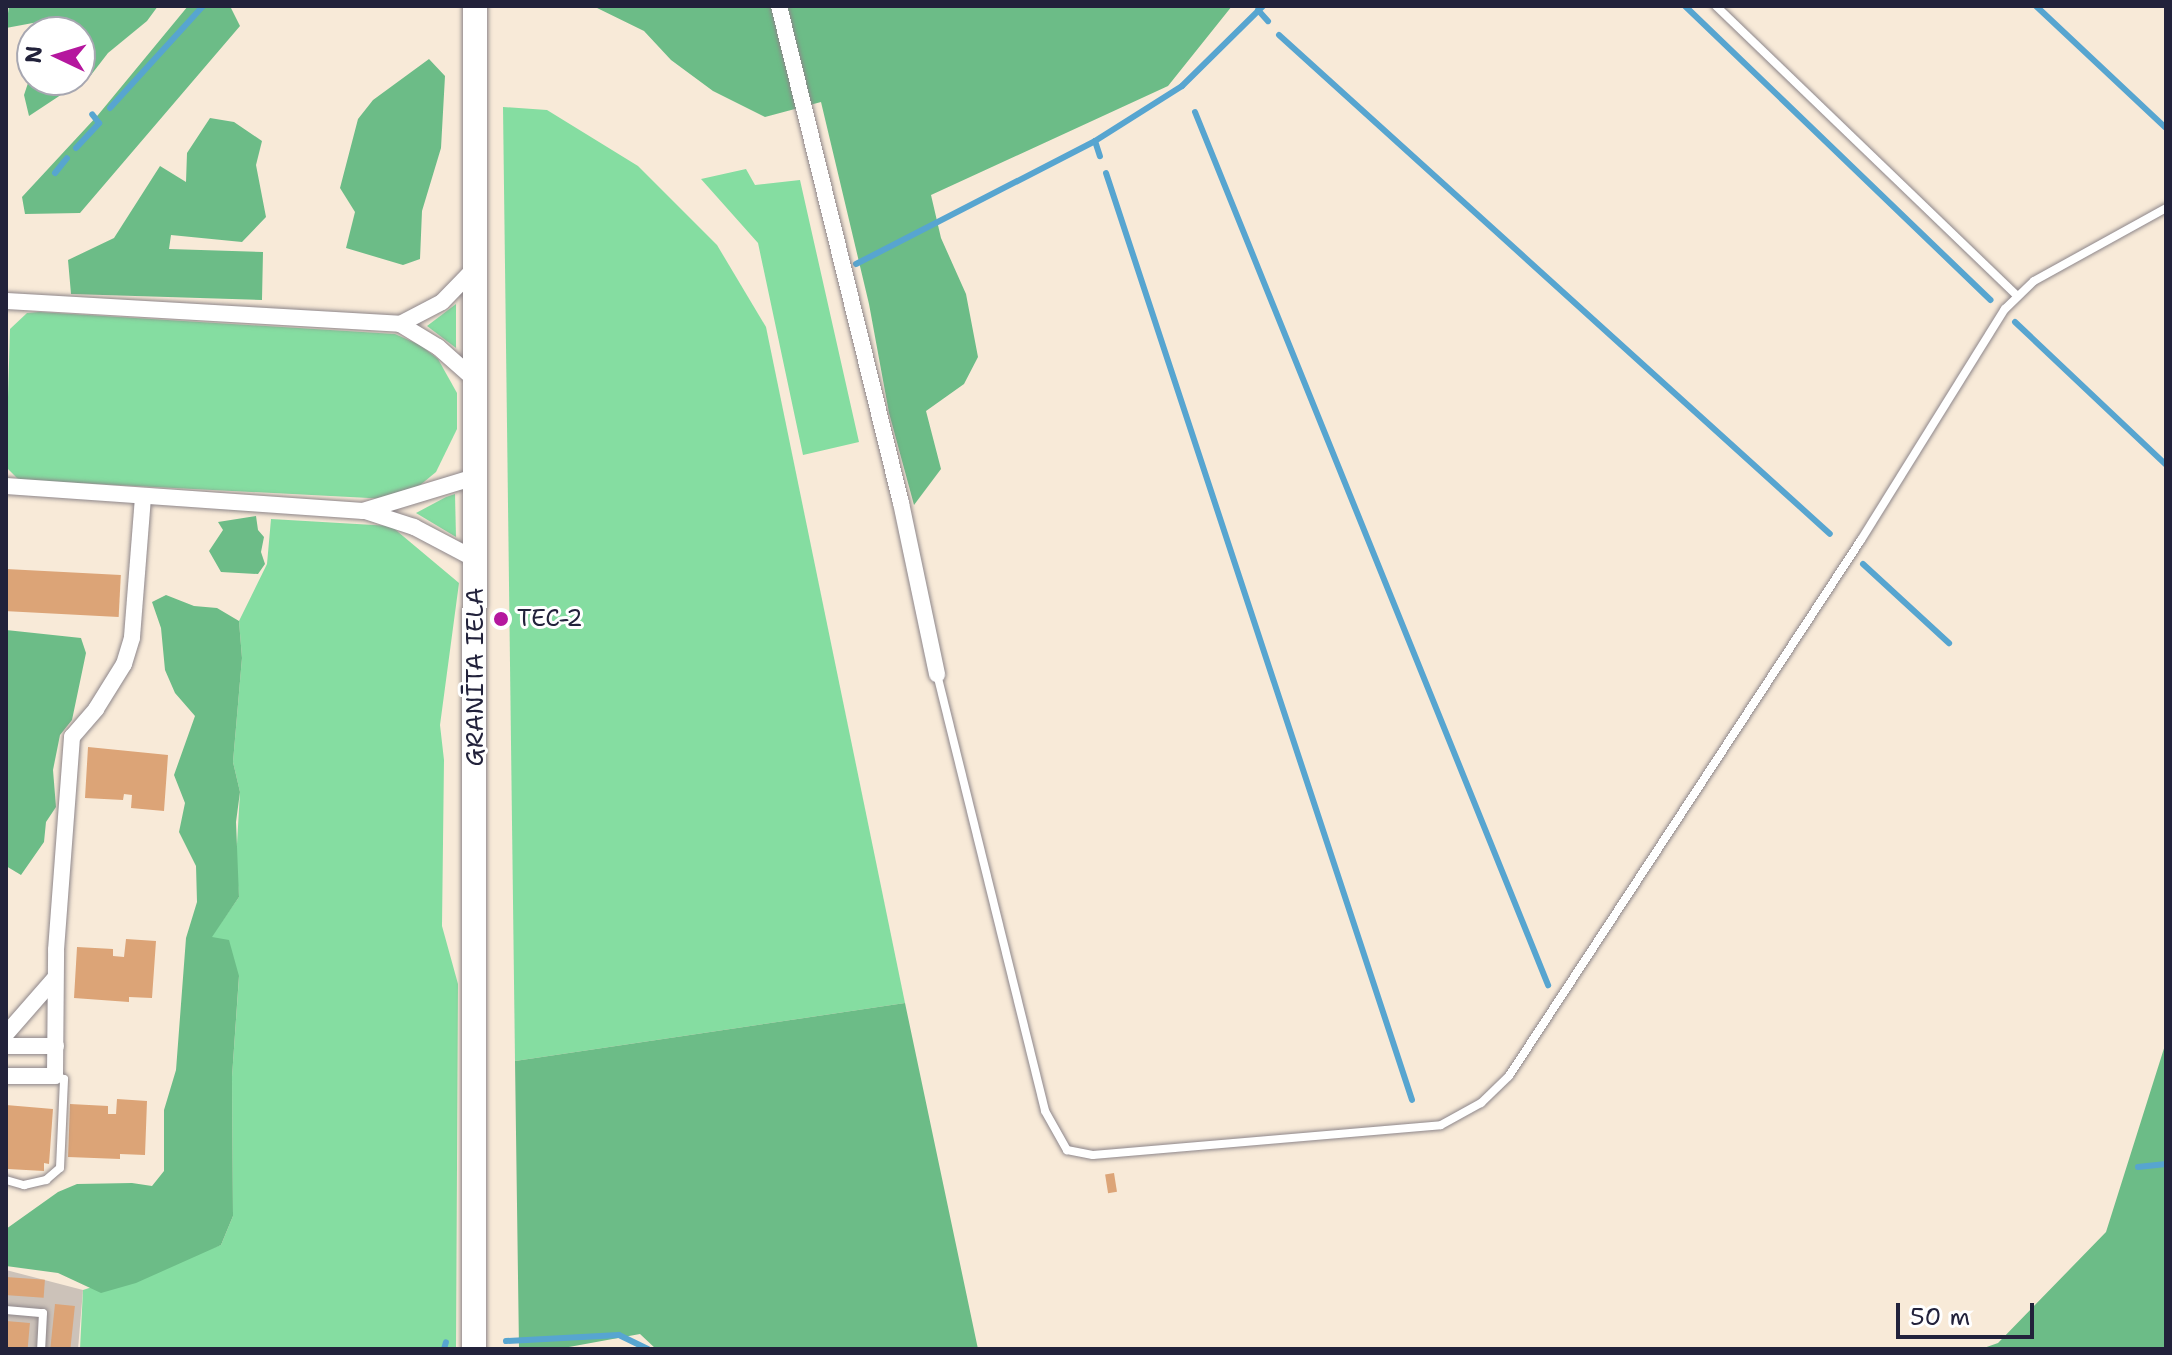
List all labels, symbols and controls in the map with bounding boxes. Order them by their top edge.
north arrow [16,16,96,96]
text: N [18,45,49,64]
street label: GRANĪTA IELA [462,588,490,766]
place label: TEC-2 [517,605,583,633]
marker: TEC-2 [492,610,510,628]
scale bar [1900,1287,2038,1337]
text: 50 m [1910,1301,1970,1333]

